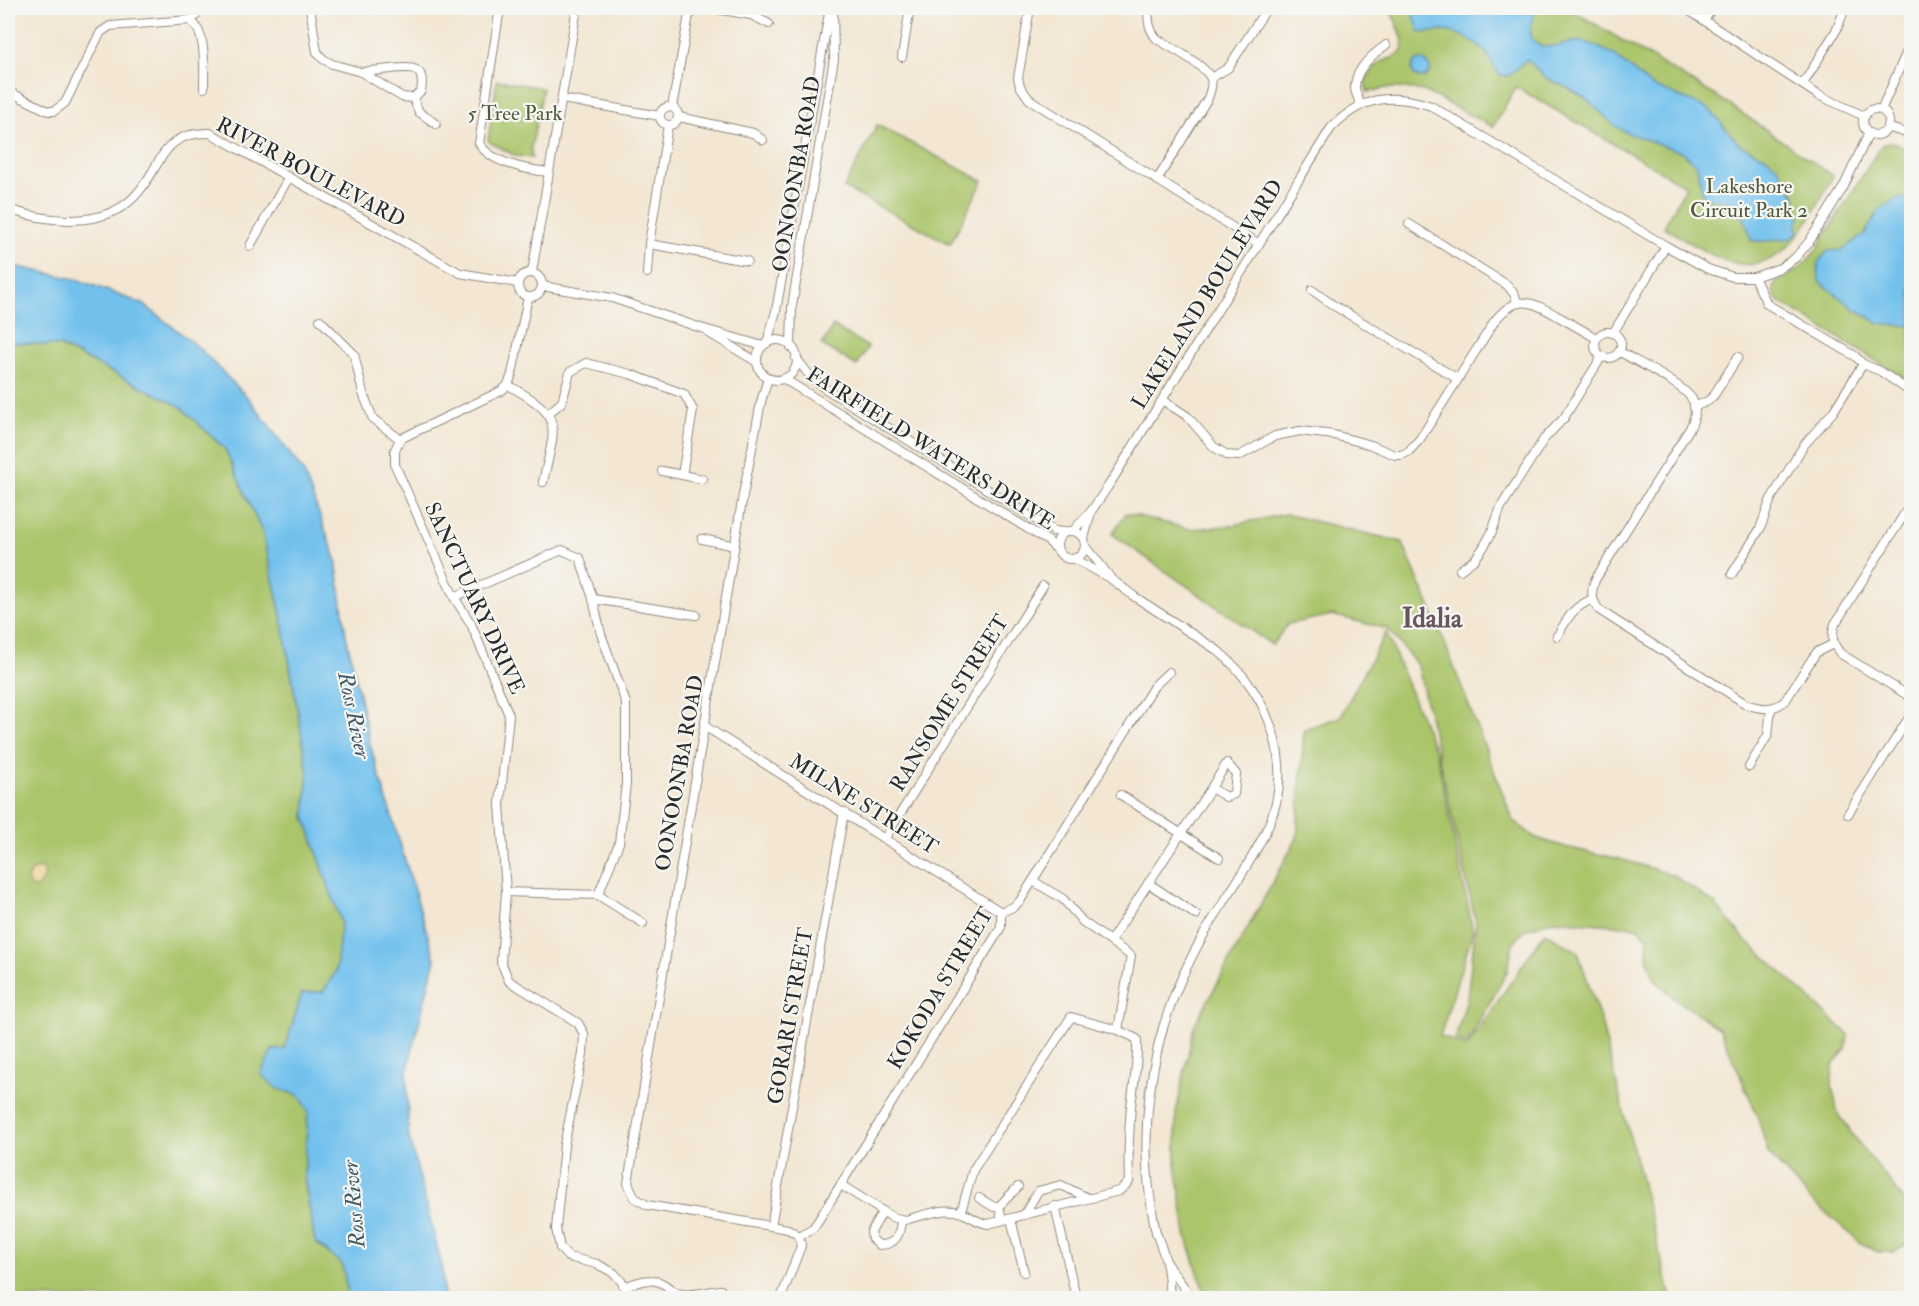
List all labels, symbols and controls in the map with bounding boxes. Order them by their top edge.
street label: OONOONBA ROAD [766,74,827,274]
park label: 5 Tree Park [468,100,562,127]
street label: RIVER BOULEVARD [211,111,410,234]
park label: Lakeshore Circuit Park 2 [1690,173,1808,224]
street label: LAKELAND BOULEVARD [1126,174,1289,414]
street label: FAIRFIELD WATERS DRIVE [801,361,1060,536]
street label: SANCTUARY DRIVE [418,498,531,698]
district label: Idalia [1402,602,1463,635]
street label: RANSOME STREET [884,609,1015,797]
water label: Ross River [331,668,377,763]
street label: OONOONBA ROAD [649,673,710,873]
street label: MILNE STREET [784,748,944,861]
street label: KOKODA STREET [881,902,1000,1074]
street label: GORARI STREET [762,925,819,1107]
water label: Ross River [336,1157,372,1250]

